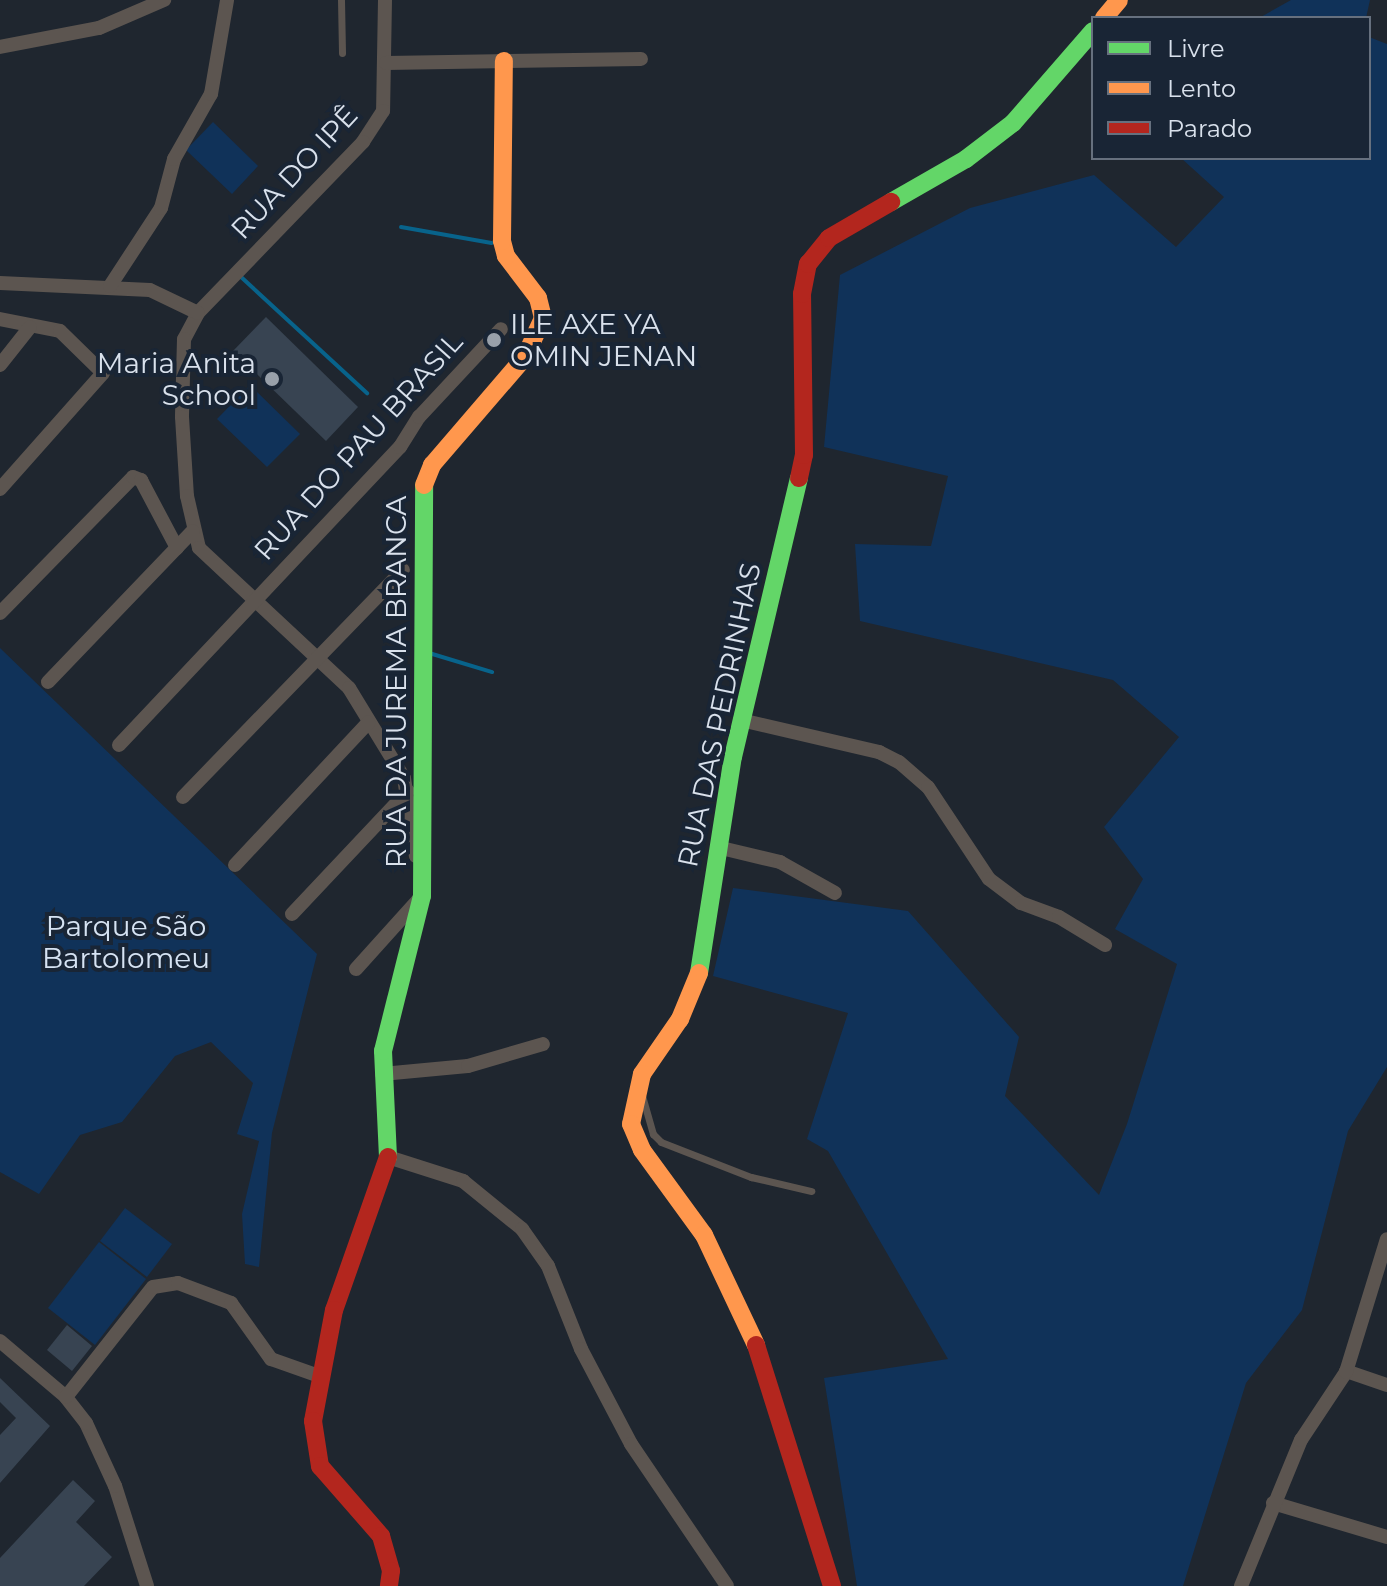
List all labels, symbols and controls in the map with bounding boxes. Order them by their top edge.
legend [1091,16,1371,160]
text: Livre [1167,34,1224,63]
text: Lento [1167,74,1236,103]
street label: RUA DO IPÊ [224,98,364,246]
text: Parado [1167,114,1252,143]
place label: ILE AXE YA OMIN JENAN [510,307,697,373]
street label: RUA DO PAU BRASIL [247,325,469,567]
marker: ILE AXE YA OMIN JENAN [485,331,503,349]
place label: Maria Anita School [97,346,256,412]
marker: Maria Anita School [263,370,281,388]
street label: RUA DA JUREMA BRANCA [379,496,413,868]
street label: RUA DAS PEDRINHAS [670,560,768,870]
park label: Parque São Bartolomeu [42,909,210,975]

